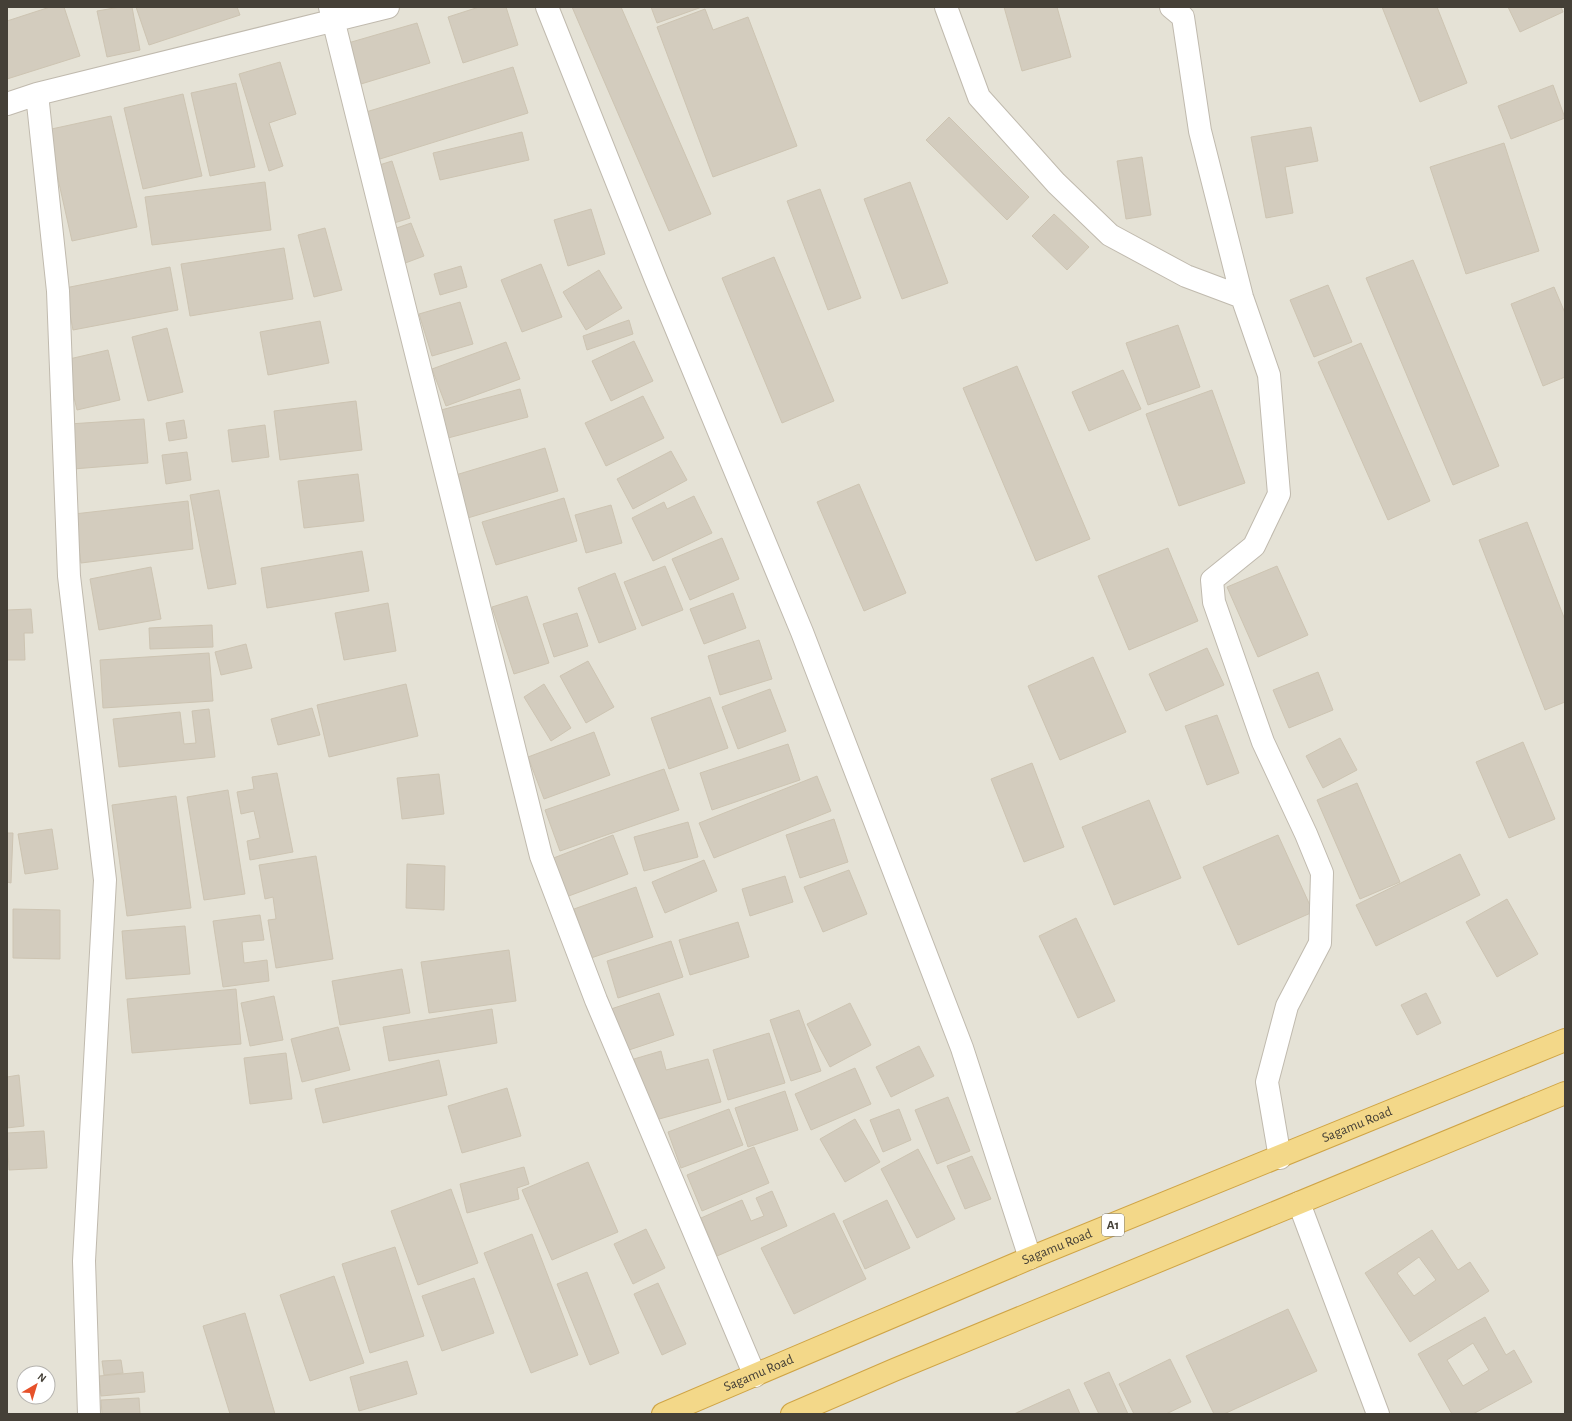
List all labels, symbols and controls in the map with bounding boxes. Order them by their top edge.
street label: Sagamu Road [1320,1104,1394,1145]
road number: A1 [1102,1214,1124,1236]
street label: Sagamu Road [1020,1226,1094,1268]
street label: Sagamu Road [722,1352,796,1394]
north arrow [16,1365,56,1405]
text: N [35,1371,48,1384]

